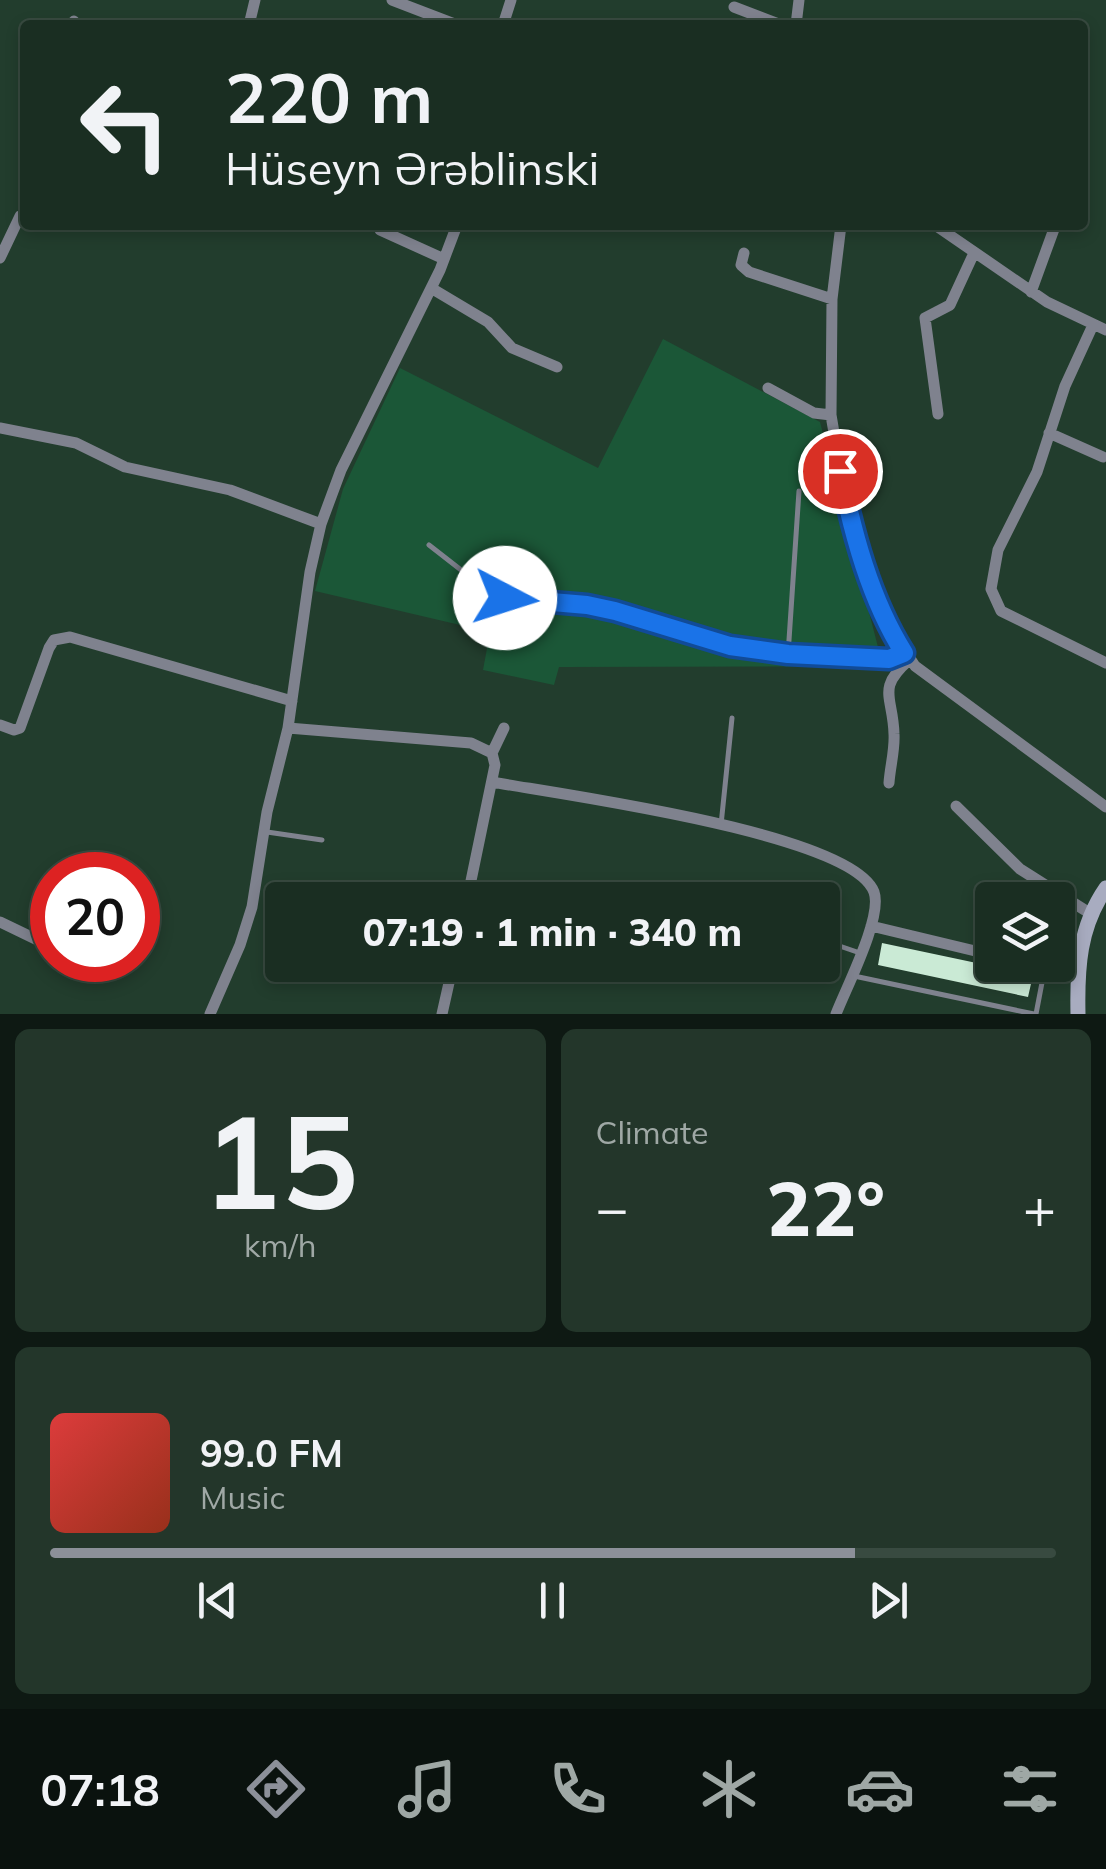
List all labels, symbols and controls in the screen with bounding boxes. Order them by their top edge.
text: 220 m [225,53,433,141]
icon: left [60,60,190,190]
text: Hüseyn Ərəblinski [225,140,599,196]
pin [798,429,883,514]
icon: arrive [813,444,868,499]
position arrow [453,546,557,650]
speed limit sign: 20 [30,852,160,982]
map controls [975,882,1075,982]
button: layers [975,882,1075,982]
text: 07:19 · 1 min · 340 m [363,908,742,956]
text: 15 [202,1078,358,1242]
text: Climate [596,1112,708,1152]
text: 22° [766,1161,885,1255]
text: − [596,1173,629,1242]
text: + [1023,1173,1056,1242]
text: km/h [244,1225,316,1265]
text: 99.0 FM [200,1429,343,1477]
text: Music [200,1477,285,1517]
icon: previous [190,1573,245,1628]
icon: pause [525,1573,580,1628]
icon: next [861,1573,916,1628]
icon: directions [241,1754,311,1824]
icon: music [392,1754,462,1824]
icon: phone [543,1754,613,1824]
icon: climate [694,1754,764,1824]
icon: car [845,1754,915,1824]
icon: filters [995,1754,1065,1824]
text: 07:18 [40,1761,160,1817]

